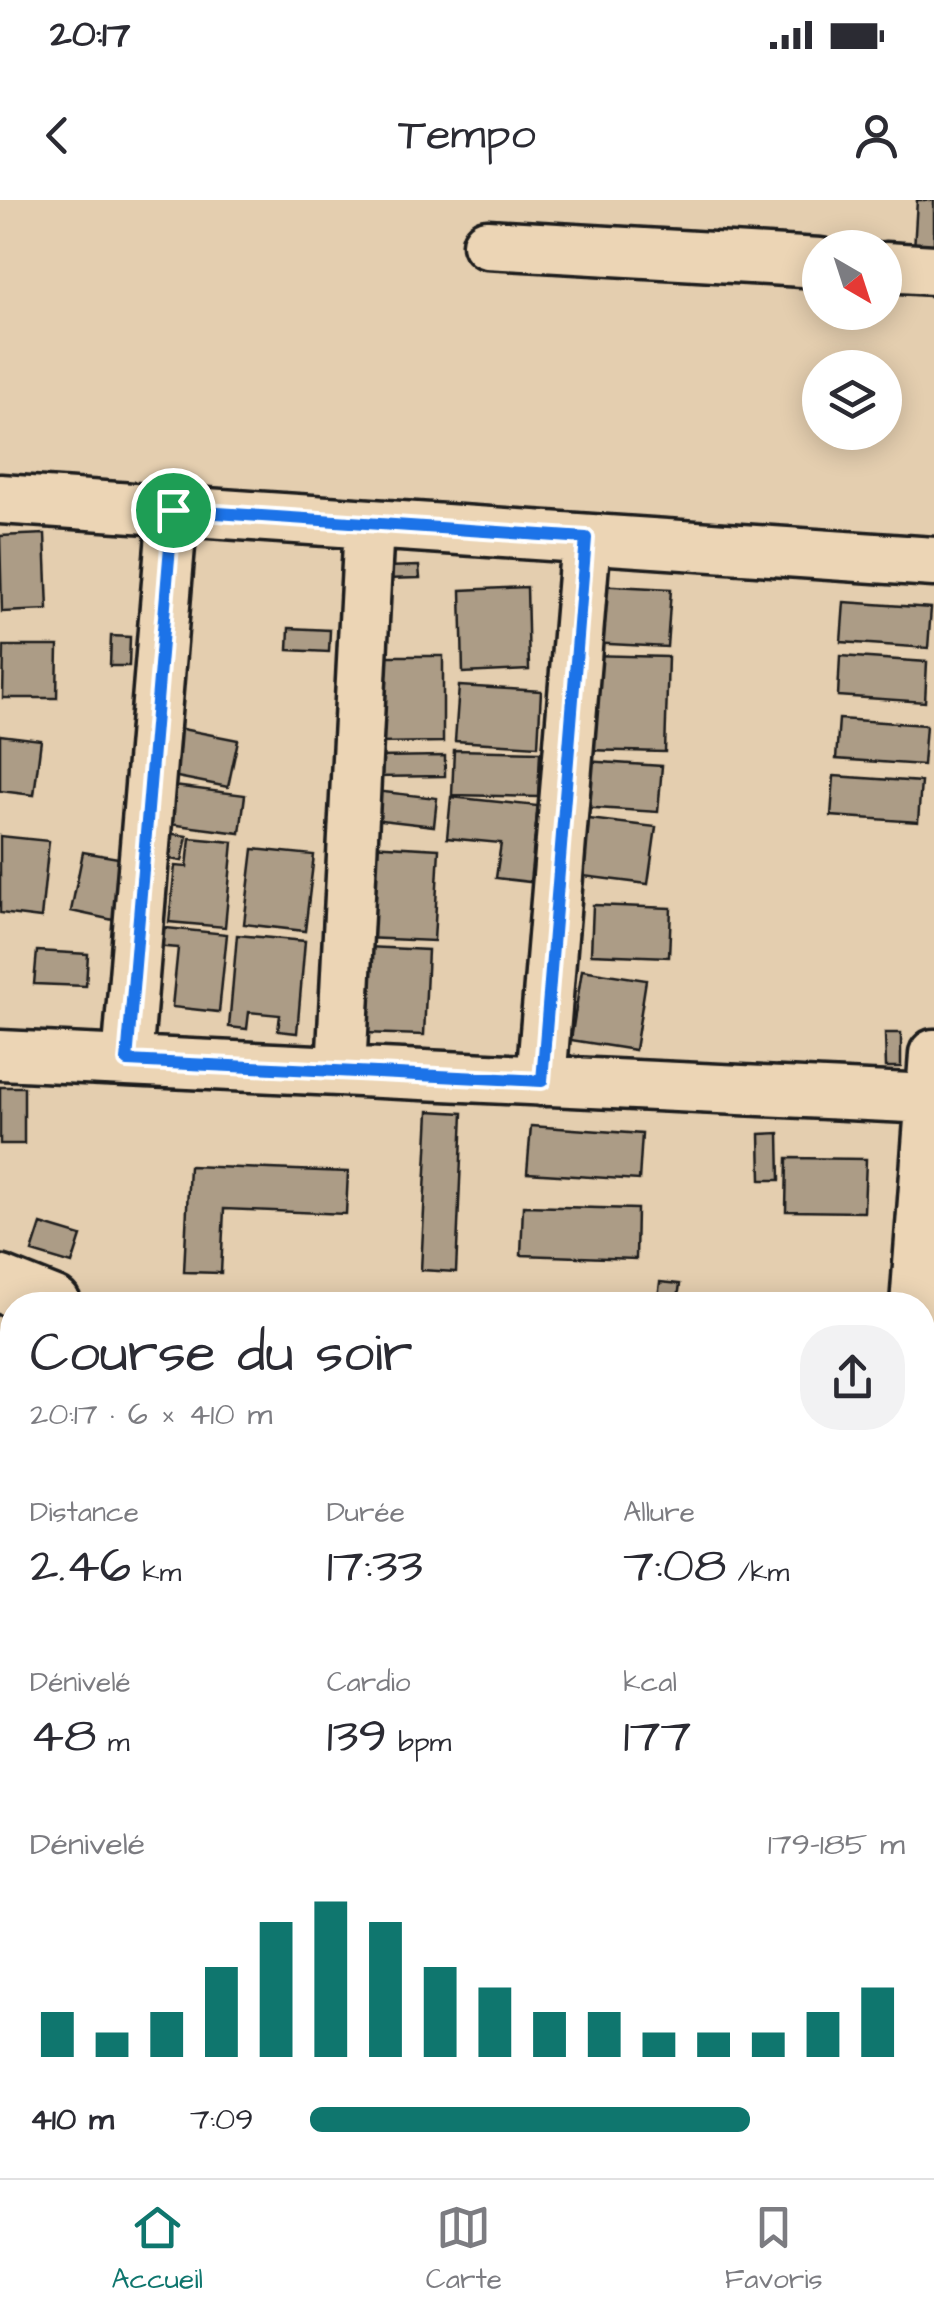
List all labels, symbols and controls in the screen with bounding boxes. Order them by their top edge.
text: 20:17 [50,9,130,61]
text: Tempo [398,104,536,166]
icon: back [30,108,85,163]
icon: person [849,108,904,163]
north arrow [802,230,902,330]
map controls [802,230,902,450]
button: layers [802,350,902,450]
pin [131,468,216,553]
icon: arrive [146,483,201,538]
text: Course du soir [30,1316,413,1392]
button: share [800,1325,905,1430]
text: 20:17 · 6 × 410 m [30,1392,272,1437]
text: Distance [30,1493,139,1532]
text: Durée [327,1493,405,1532]
text: Allure [623,1493,695,1532]
text: 2.46 [30,1532,131,1601]
text: 17:33 [327,1532,423,1601]
text: 7:08 [623,1532,726,1601]
text: km [131,1553,181,1592]
text: /km [726,1553,789,1592]
text: Dénivelé [30,1663,131,1702]
text: Cardio [327,1663,411,1702]
text: kcal [623,1663,677,1702]
text: 48 [30,1702,96,1771]
text: 139 [327,1702,387,1771]
text: 177 [623,1702,691,1771]
text: m [96,1723,129,1762]
text: bpm [387,1723,451,1762]
text: Dénivelé [30,1822,145,1867]
text: 179–185 m [768,1822,905,1867]
text: 410 m [30,2097,114,2142]
text: 7:09 [190,2097,253,2142]
tab: Accueil [111,2200,203,2299]
tab: Carte [426,2200,502,2299]
tab: Favoris [725,2200,823,2299]

